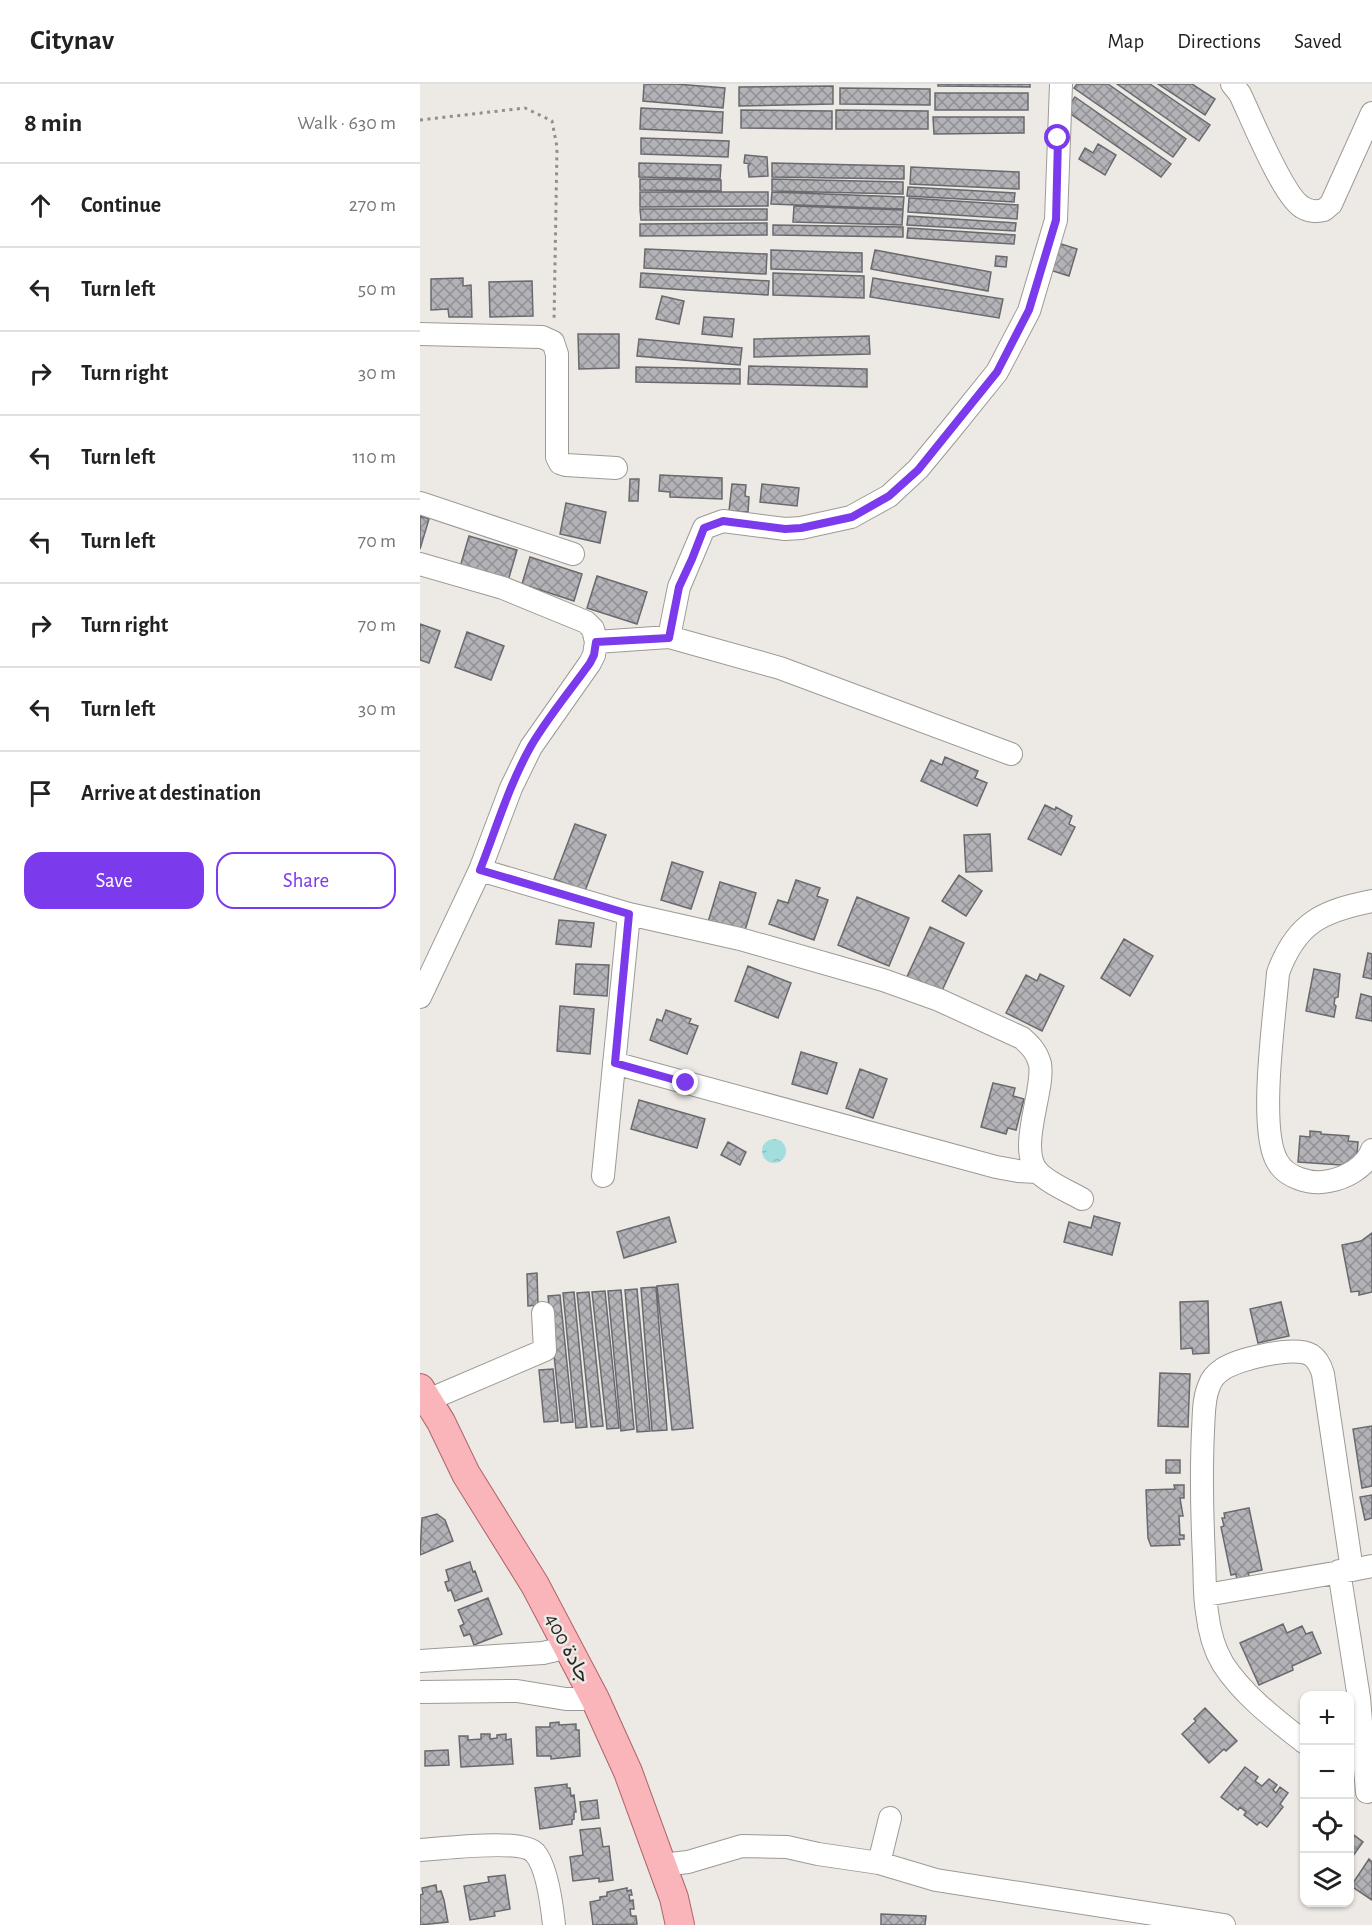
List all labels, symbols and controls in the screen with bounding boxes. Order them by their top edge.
text: Citynav [30,27,114,55]
text: Map [1108,31,1144,52]
text: Directions [1177,31,1261,52]
text: Saved [1294,31,1342,52]
text: 8 min [24,110,82,136]
text: Walk · 630 m [297,113,396,133]
route start [1044,124,1070,150]
icon: ahead [24,189,57,222]
text: Continue [81,194,161,216]
text: 270 m [349,195,396,215]
icon: left [24,273,57,306]
text: Turn left [81,278,155,300]
text: 50 m [358,279,396,299]
icon: right [24,357,57,390]
text: Turn right [81,362,168,384]
text: 30 m [358,363,396,383]
icon: left [24,441,57,474]
text: Turn left [81,446,155,468]
text: 110 m [352,447,396,467]
icon: left [24,525,57,558]
text: Turn left [81,530,155,552]
text: 70 m [358,531,396,551]
icon: right [24,609,57,642]
text: Turn right [81,614,168,636]
text: 70 m [358,615,396,635]
icon: left [24,693,57,726]
text: Turn left [81,698,155,720]
text: 30 m [358,699,396,719]
icon: arrive [24,777,57,810]
text: Arrive at destination [81,782,261,804]
button: Save [24,852,204,909]
button: Share [216,852,396,909]
route end [672,1069,698,1095]
street label: جادة 400 [540,1610,595,1687]
map controls [1300,1691,1354,1907]
button: + [1300,1691,1354,1745]
button: − [1300,1745,1354,1799]
button: locate [1300,1799,1354,1853]
button: layers [1300,1853,1354,1907]

